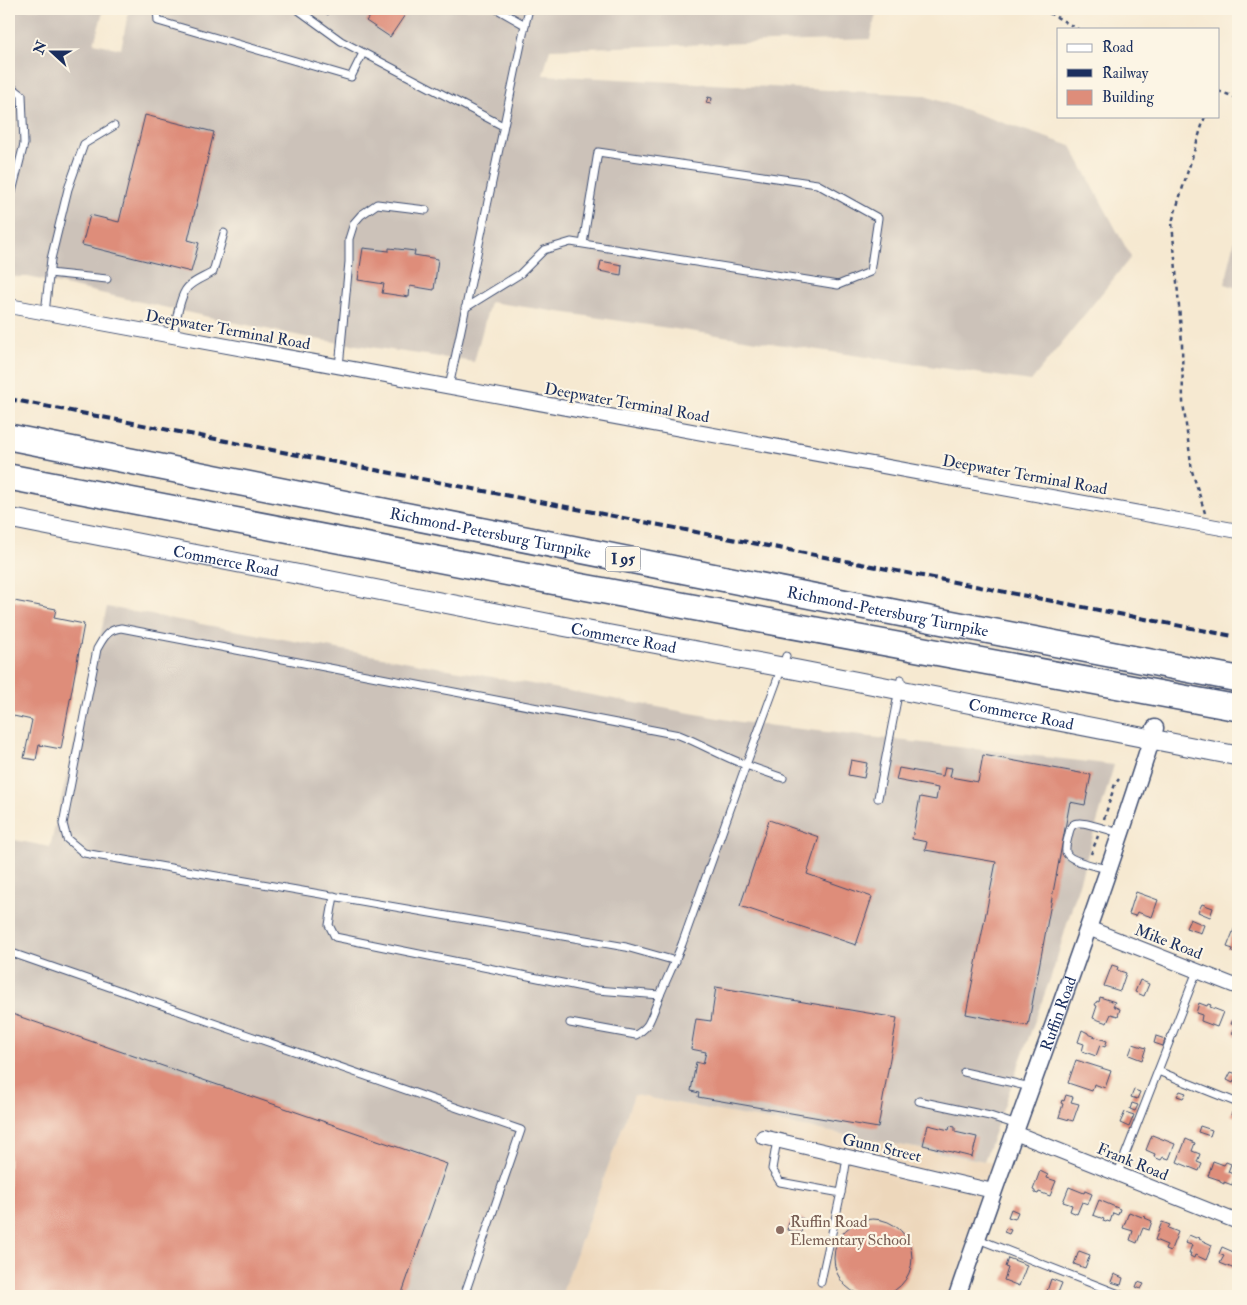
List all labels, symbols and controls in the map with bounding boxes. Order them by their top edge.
north arrow [28,28,78,78]
legend [1057,28,1220,118]
text: N [30,38,51,57]
text: Road [1102,38,1134,57]
text: Railway [1102,64,1149,83]
text: Building [1102,88,1154,107]
street label: Deepwater Terminal Road [144,306,312,355]
street label: Deepwater Terminal Road [543,379,711,428]
street label: Deepwater Terminal Road [941,451,1109,500]
street label: Richmond-Petersburg Turnpike [388,504,593,563]
street label: Commerce Road [171,541,280,581]
road number: I 95 [606,546,640,572]
street label: Richmond-Petersburg Turnpike [785,582,990,641]
street label: Commerce Road [569,619,678,658]
street label: Commerce Road [967,695,1076,735]
street label: Mike Road [1132,920,1205,964]
street label: Ruffin Road [1036,974,1081,1054]
street label: Gunn Street [840,1129,923,1167]
street label: Frank Road [1094,1139,1171,1185]
place label: Ruffin Road Elementary School [790,1212,911,1250]
marker: Ruffin Road Elementary School [774,1224,786,1236]

